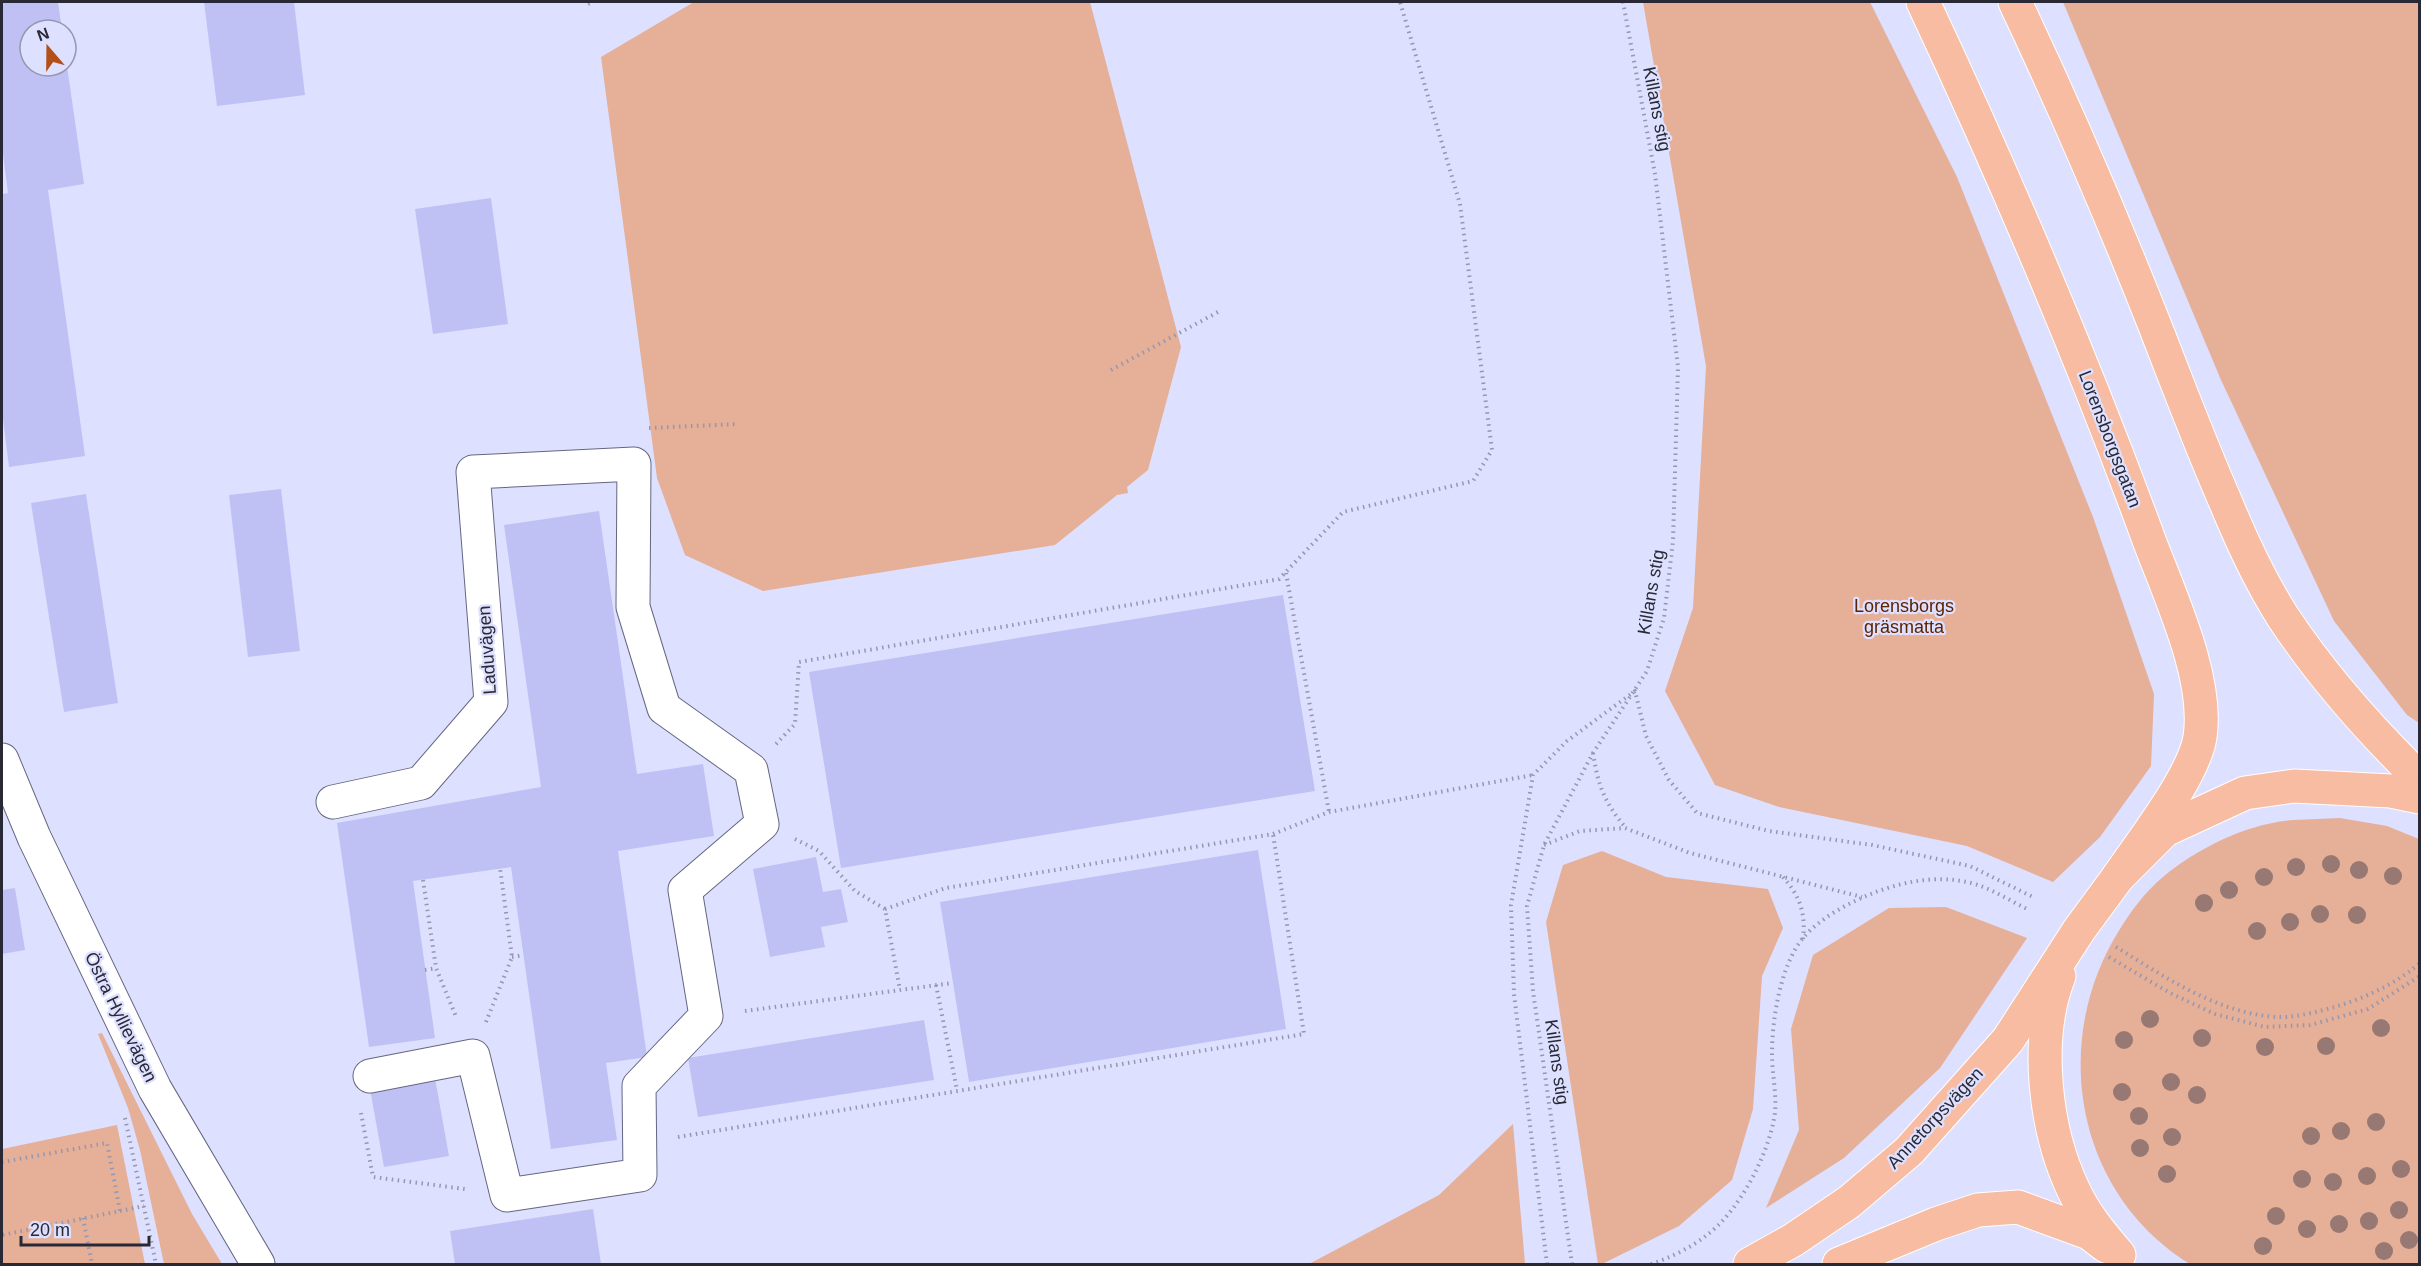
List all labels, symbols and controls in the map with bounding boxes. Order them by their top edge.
north arrow [18,18,78,78]
text: N [35,24,51,44]
street label: Killans stig [1639,65,1675,153]
street label: Lorensborgsgatan [2075,368,2145,510]
street label: Killans stig [1634,548,1668,636]
park label: Lorensborgs gräsmatta [1854,596,1954,637]
street label: Laduvägen [474,605,500,695]
street label: Östra Hyllievägen [81,949,161,1085]
street label: Killans stig [1541,1018,1573,1106]
street label: Annetorpsvägen [1883,1063,1987,1173]
scale bar [21,1209,148,1247]
text: 20 m [30,1220,70,1240]

